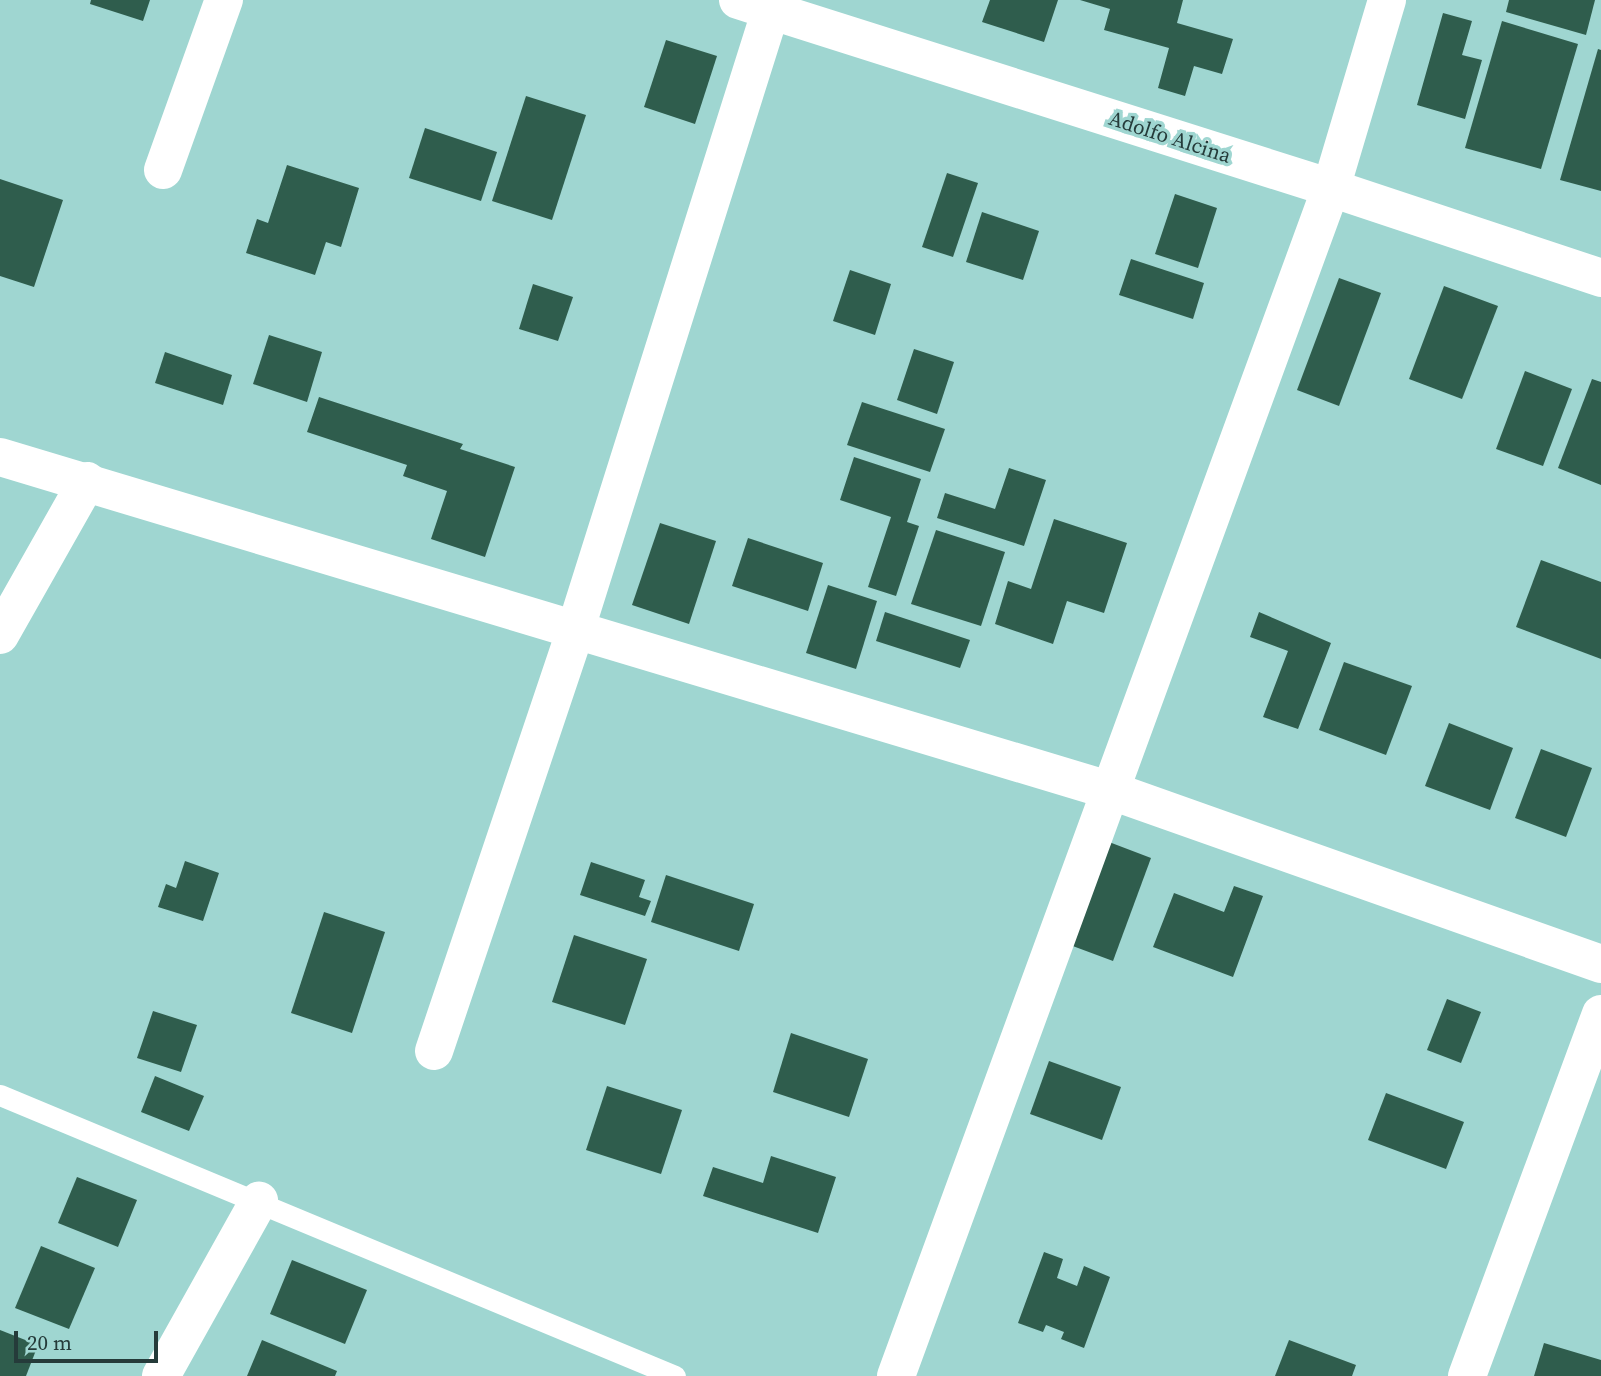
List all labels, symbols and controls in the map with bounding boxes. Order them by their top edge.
street label: Adolfo Alcina [1106,105,1234,169]
scale bar [18,1316,161,1360]
text: 20 m [27,1328,72,1357]

